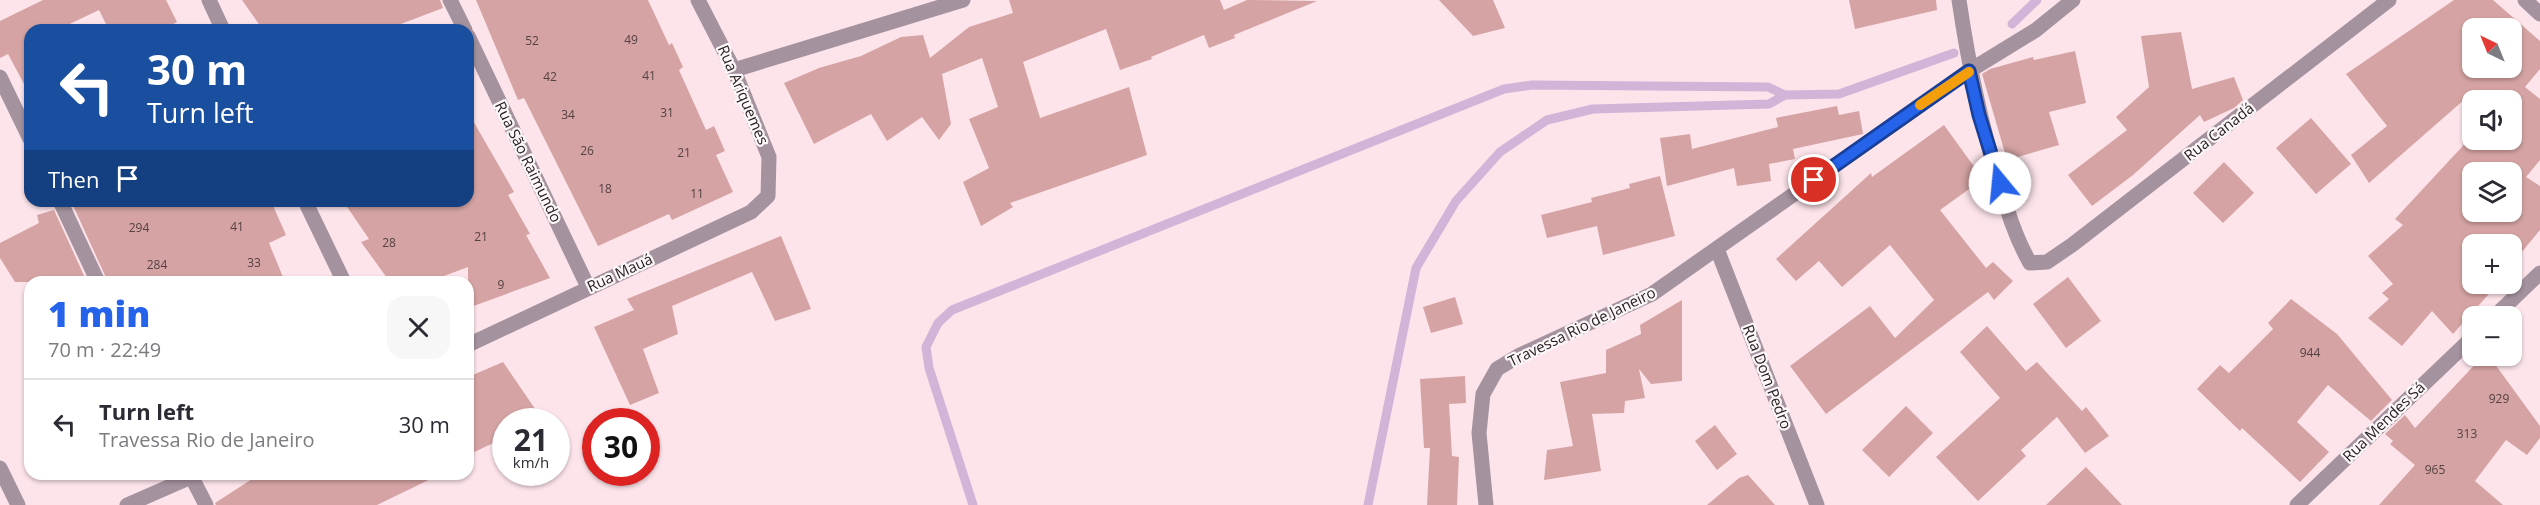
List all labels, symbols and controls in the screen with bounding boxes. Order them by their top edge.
north arrow [2462,18,2522,78]
map controls [2462,18,2522,366]
house number: 49 [624,31,638,48]
house number: 52 [525,32,539,49]
text: 30 m [147,40,247,97]
street label: Rua Ariquemes [714,42,774,147]
icon: left [48,48,126,126]
house number: 41 [642,67,656,84]
house number: 42 [543,68,557,85]
button: sound [2462,90,2522,150]
text: Turn left [147,94,254,131]
street label: Rua São Raimundo [491,98,567,225]
street label: Rua Canadá [2179,98,2257,165]
house number: 31 [660,104,674,121]
house number: 34 [561,106,575,123]
house number: 26 [580,142,594,159]
house number: 21 [677,144,691,161]
position arrow [1968,151,2032,215]
pin [1788,154,1839,205]
icon: arrive [111,162,144,195]
button: layers [2462,162,2522,222]
icon: arrive [1797,163,1830,196]
text: Then [48,164,99,194]
house number: 18 [598,180,612,197]
house number: 11 [690,185,704,202]
house number: 41 [230,218,244,235]
house number: 294 [129,219,149,236]
house number: 21 [474,228,488,245]
house number: 28 [382,234,396,251]
button: + [2462,234,2522,294]
street label: Rua Mauá [584,248,656,296]
house number: 33 [247,254,261,271]
house number: 284 [147,256,167,273]
house number: 9 [498,276,505,293]
street label: Travessa Rio de Janeiro [1505,282,1659,371]
text: 1 min [48,289,150,338]
button: close [387,296,450,359]
button: − [2462,306,2522,366]
street label: Rua Dom Pedro [1739,322,1797,432]
text: 70 m · 22:49 [48,336,161,363]
house number: 944 [2300,344,2320,361]
street label: Rua Mendes Sá [2338,377,2429,466]
house number: 929 [2489,390,2509,407]
text: Turn left [99,396,194,426]
icon: left [48,408,81,441]
speed limit sign: 30 [582,408,660,486]
text: 30 m [399,409,450,439]
text: 21 [514,419,548,460]
house number: 313 [2457,425,2477,442]
text: Travessa Rio de Janeiro [99,426,314,453]
text: km/h [513,452,549,472]
house number: 965 [2425,461,2445,478]

